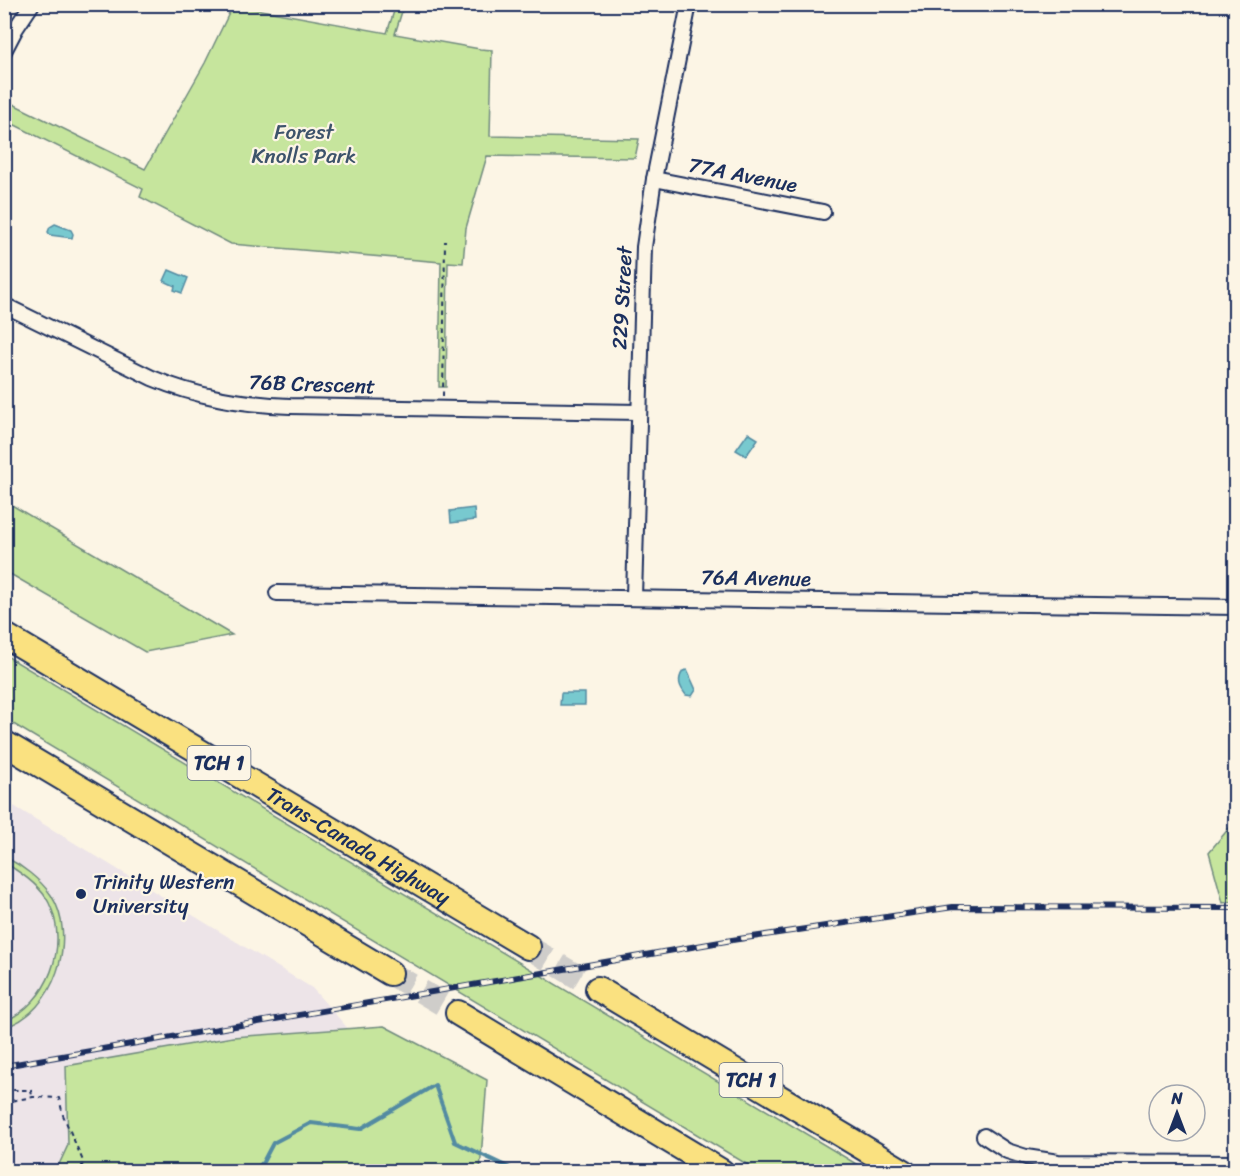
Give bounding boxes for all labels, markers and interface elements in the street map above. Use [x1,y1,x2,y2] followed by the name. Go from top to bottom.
[252,113,356,175] park label: Forest Knolls Park
[685,146,801,204] street label: 77A Avenue
[600,244,644,351] street label: 229 Street
[248,363,376,405] street label: 76B Crescent
[701,558,811,598] street label: 76A Avenue
[188,746,250,780] road number: TCH 1
[258,776,458,916] street label: Trans-Canada Highway
[93,863,234,925] place label: Trinity Western University
[74,887,88,901] marker: Trinity Western University
[720,1063,783,1097] road number: TCH 1
[1147,1083,1207,1143] north arrow
[1170,1084,1183,1113] text: N

